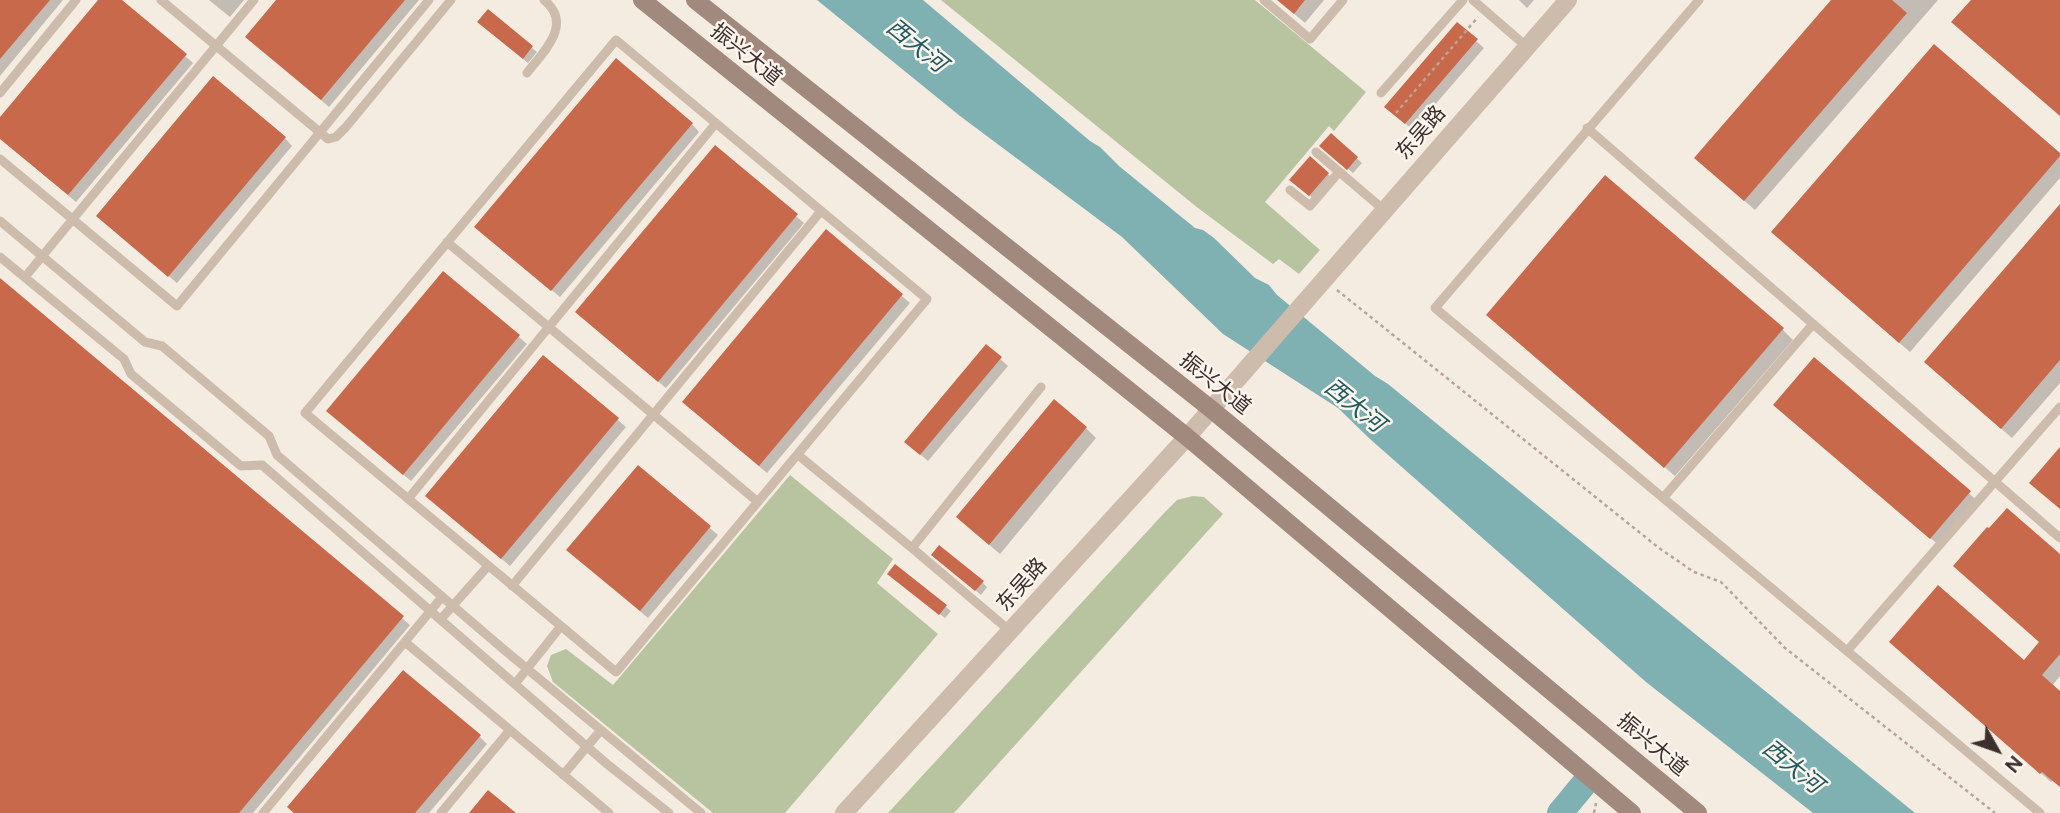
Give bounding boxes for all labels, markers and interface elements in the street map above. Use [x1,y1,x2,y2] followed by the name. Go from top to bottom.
[881,14,951,78] water label: 西大河
[705,19,787,91] street label: 振兴大道
[1391,101,1451,165] street label: 东吴路
[1174,348,1256,420] street label: 振兴大道
[1319,374,1389,438] water label: 西大河
[992,553,1052,617] street label: 东吴路
[1612,708,1692,782] street label: 振兴大道
[1962,715,2032,785] north arrow
[1757,735,1827,799] water label: 西大河
[2000,751,2027,777] text: N

